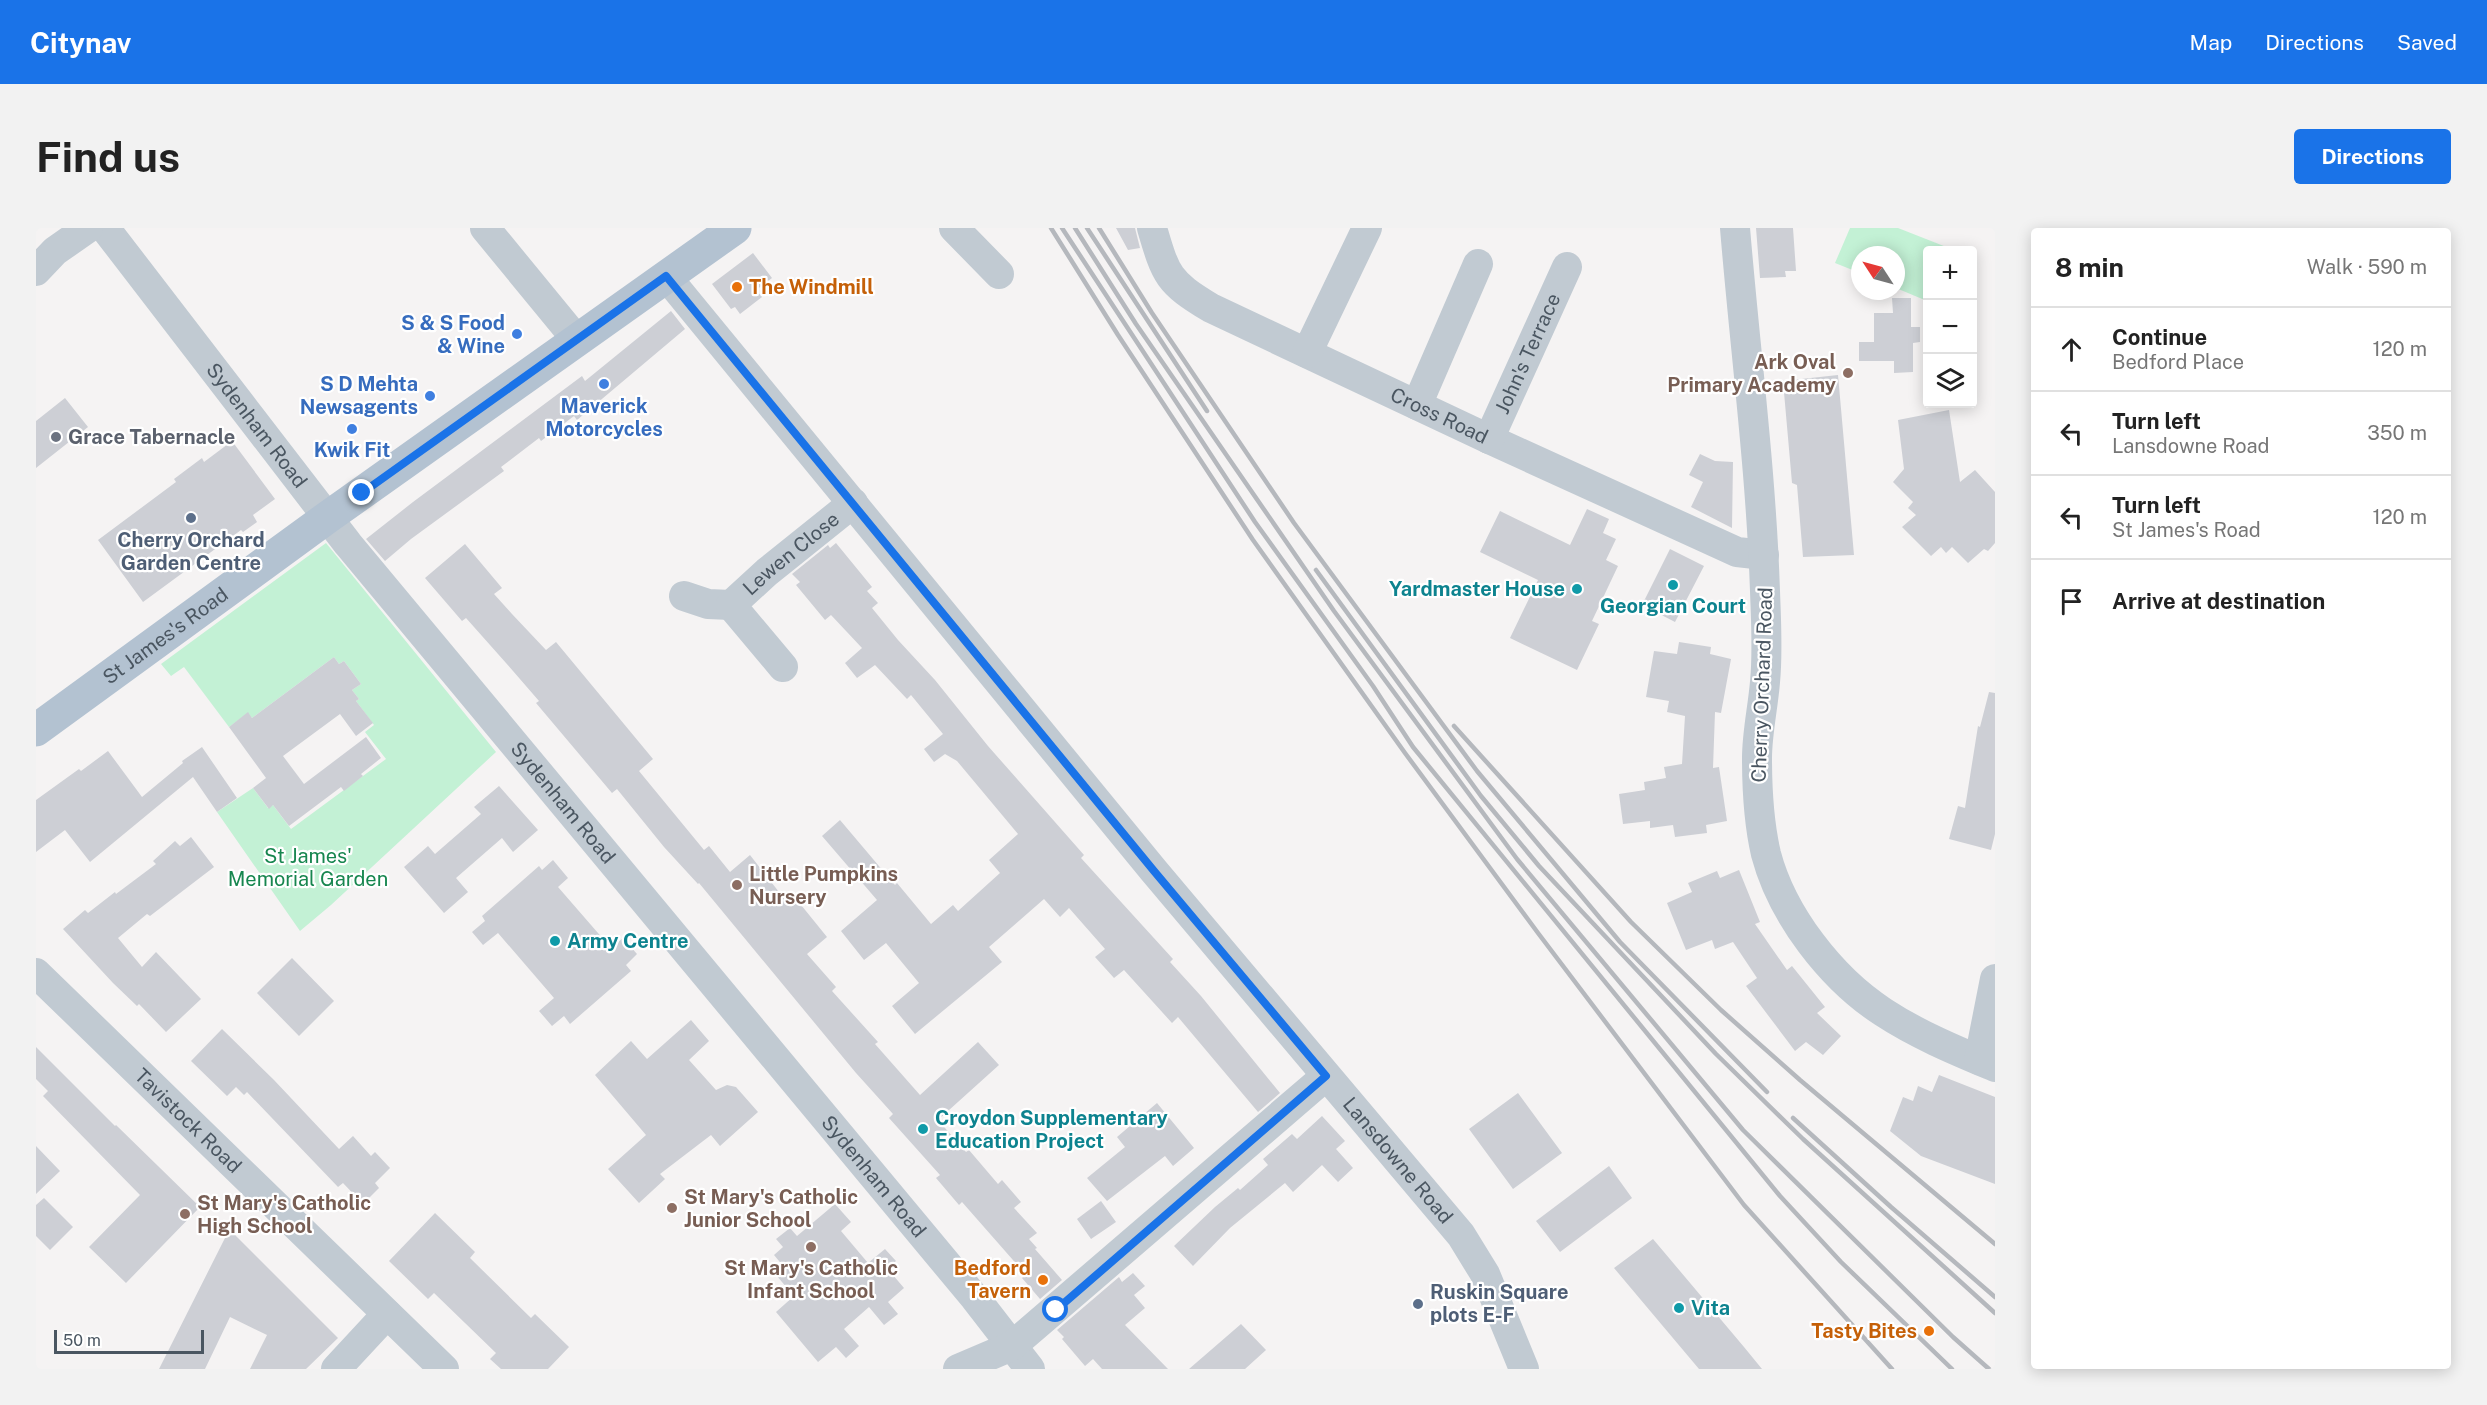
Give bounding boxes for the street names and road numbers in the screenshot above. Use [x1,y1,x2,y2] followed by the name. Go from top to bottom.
[1490,289,1566,417] street label: John's Terrace
[201,358,312,493] street label: Sydenham Road
[1387,382,1492,449] street label: Cross Road
[738,507,844,600] street label: Lewen Close
[98,582,232,689] street label: St James's Road
[1747,587,1777,783] street label: Cherry Orchard Road
[506,737,621,868] street label: Sydenham Road
[130,1063,247,1178] street label: Tavistock Road
[1338,1092,1458,1228] street label: Lansdowne Road
[816,1111,931,1242] street label: Sydenham Road

